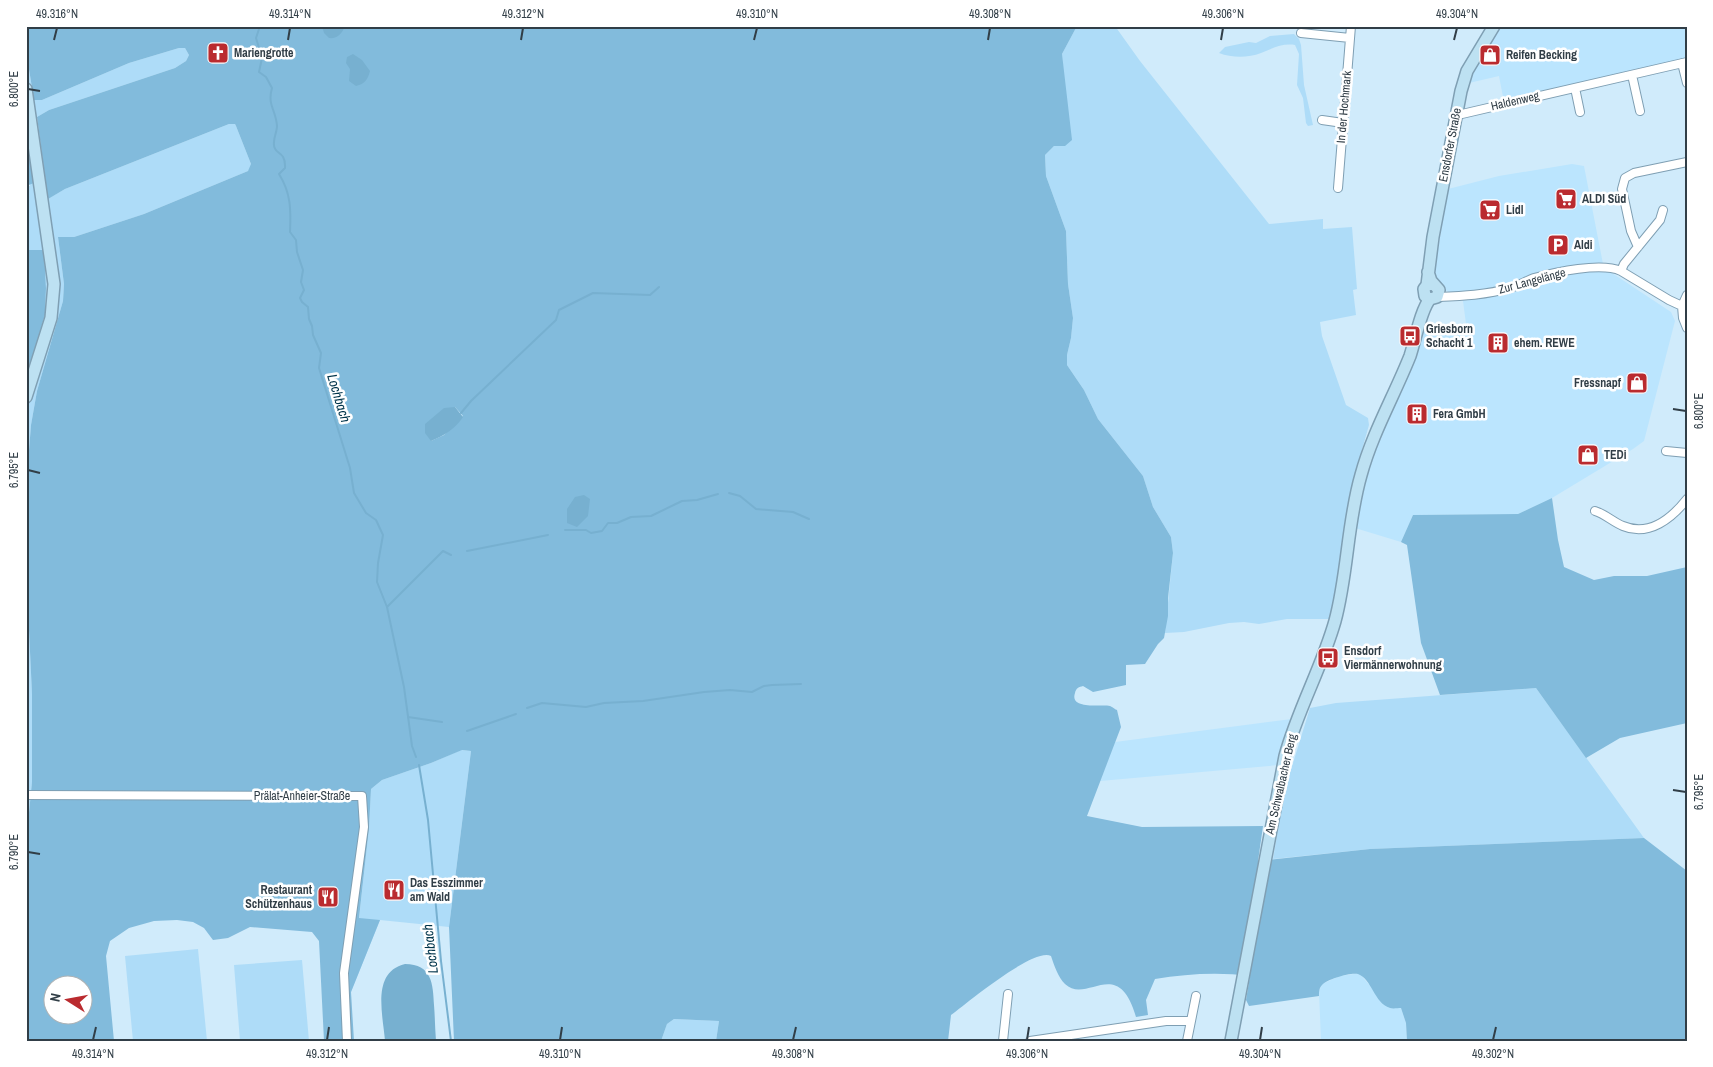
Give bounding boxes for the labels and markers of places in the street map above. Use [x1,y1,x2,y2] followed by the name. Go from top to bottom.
[206,41,230,65] church icon: Mariengrotte
[1478,43,1502,67] shop icon: Reifen Becking
[234,45,294,61] place label: Mariengrotte
[1506,47,1577,63] place label: Reifen Becking
[1554,187,1578,211] supermarket icon: ALDI Süd
[1582,191,1626,207] place label: ALDI Süd
[1478,198,1502,222] supermarket icon: Lidl
[1506,202,1524,218] place label: Lidl
[1546,233,1570,257] parking icon: Aldi
[1574,237,1593,253] place label: Aldi
[1426,321,1473,351] place label: Griesborn Schacht 1
[1398,324,1422,348] bus stop icon: Griesborn Schacht 1
[1486,331,1510,355] building icon: ehem. REWE
[1514,335,1575,351] place label: ehem. REWE
[1625,371,1649,395] shop icon: Fressnapf
[1574,375,1622,391] place label: Fressnapf
[1405,402,1429,426] building icon: Fera GmbH
[1433,406,1486,422] place label: Fera GmbH
[1576,443,1600,467] shop icon: TEDi
[1604,447,1627,463] place label: TEDi
[1344,643,1442,673] place label: Ensdorf Viermännerwohnung
[1316,646,1340,670] bus stop icon: Ensdorf Viermännerwohnung
[410,875,483,905] place label: Das Esszimmer am Wald
[382,878,406,902] restaurant icon: Das Esszimmer am Wald
[245,882,313,912] place label: Restaurant Schützenhaus
[316,885,340,909] restaurant icon: Restaurant Schützenhaus

